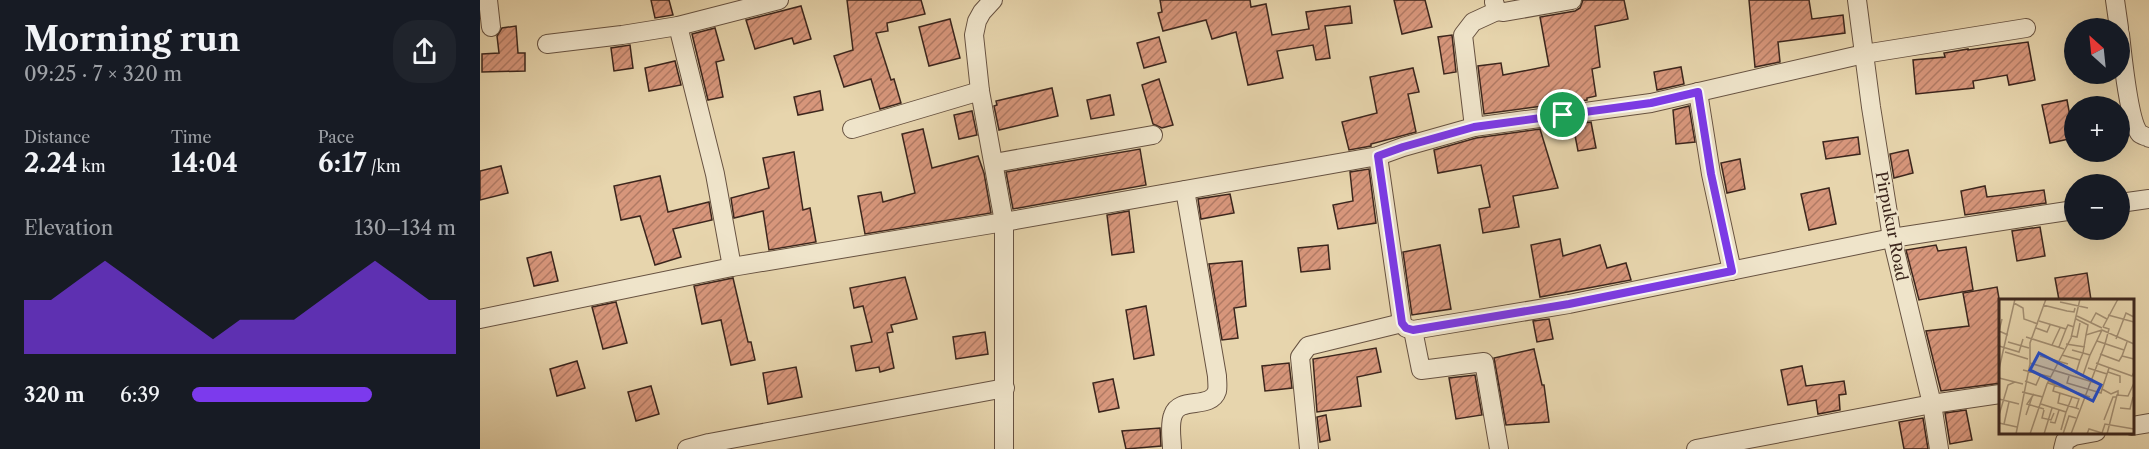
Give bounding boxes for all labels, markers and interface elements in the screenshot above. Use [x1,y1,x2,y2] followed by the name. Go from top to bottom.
[2064,18,2130,84] north arrow
[2064,18,2130,240] map controls
[24,19,240,60] text: Morning run
[393,20,456,83] button: share
[24,62,182,86] text: 09:25 · 7 × 320 m
[1537,89,1588,140] pin
[2064,96,2130,162] button: +
[1546,98,1579,131] icon: arrive
[24,127,90,147] text: Distance
[171,127,211,147] text: Time
[318,127,354,147] text: Pace
[24,147,77,179] text: 2.24
[171,147,238,179] text: 14:04
[318,147,367,179] text: 6:17
[77,156,106,176] text: km
[367,156,401,176] text: /km
[1872,169,1912,283] street label: Pirpukur Road
[2064,174,2130,240] button: −
[24,216,113,240] text: Elevation
[354,216,456,240] text: 130–134 m
[1999,299,2134,434] inset map
[24,383,85,407] text: 320 m
[120,383,160,407] text: 6:39

